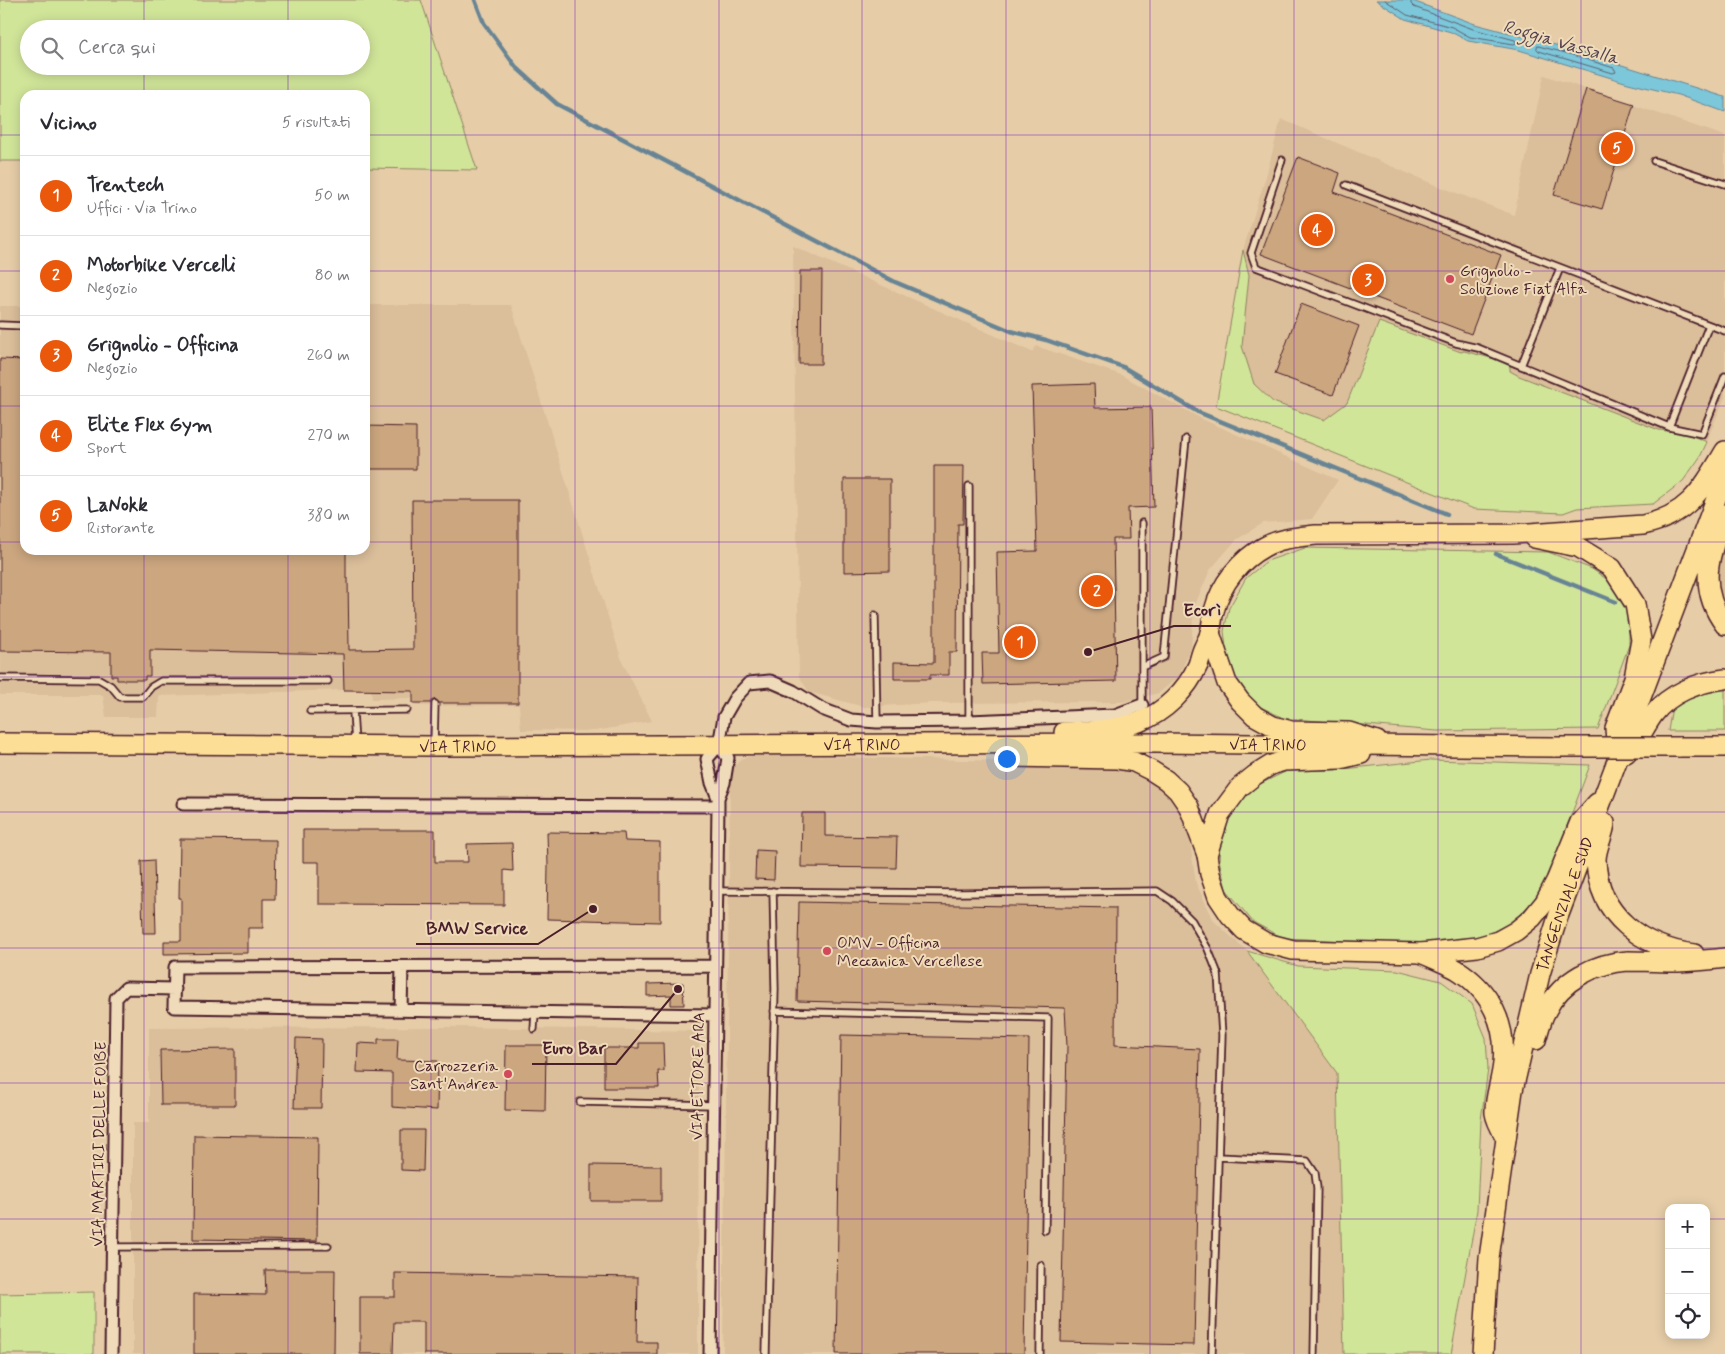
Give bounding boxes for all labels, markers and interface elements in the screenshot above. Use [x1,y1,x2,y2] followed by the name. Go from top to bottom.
[1500,15,1622,73] water label: Roggia Vassalla
[20,20,370,75] search box
[38,34,66,62] icon: search
[78,35,156,60] text: Cerca qui
[40,109,97,137] text: Vicino
[282,112,350,133] text: 5 risultati
[1601,129,1633,167] pin: 5
[87,173,164,198] text: Trentech
[52,185,60,206] text: 1
[314,185,350,206] text: 50 m
[87,198,197,219] text: Uffici · Via Trino
[1301,211,1333,249] pin: 4
[87,253,236,278] text: Motorbike Vercelli
[1352,261,1384,299] pin: 3
[1460,261,1587,300] place label: Grignolio - Soluzione Fiat Alfa
[52,265,60,286] text: 2
[315,265,350,286] text: 80 m
[1444,273,1456,285] marker: Grignolio - Soluzione Fiat Alfa
[87,278,138,299] text: Negozio
[87,333,239,358] text: Grignolio - Officina
[52,345,60,366] text: 3
[307,345,350,366] text: 260 m
[87,358,138,379] text: Negozio
[87,413,212,438] text: Elite Flex Gym
[51,425,61,446] text: 4
[307,425,350,446] text: 270 m
[87,438,127,459] text: Sport
[87,493,148,518] text: LaNokk
[51,505,61,526] text: 5
[307,505,350,526] text: 380 m
[87,518,155,539] text: Ristorante
[1081,572,1113,610] pin: 2
[1174,593,1231,626] callout: Ecorì
[1183,599,1221,623] text: Ecorì
[1004,623,1036,661] pin: 1
[823,735,901,756] street label: VIA TRINO
[1229,735,1307,757] street label: VIA TRINO
[419,737,497,758] street label: VIA TRINO
[994,746,1020,772] your location
[1532,834,1599,975] street label: TANGENZIALE SUD
[416,911,538,944] callout: BMW Service
[426,917,528,941] text: BMW Service
[837,933,983,972] place label: OMV - Officina Meccanica Vercellese
[821,945,833,957] marker: OMV - Officina Meccanica Vercellese
[687,1012,710,1140] street label: VIA ETTORE ARA
[532,1031,616,1064] callout: Euro Bar
[542,1037,607,1061] text: Euro Bar
[87,1041,112,1247] street label: VIA MARTIRI DELLE FOIBE
[410,1056,498,1095] place label: Carrozzeria Sant'Andrea
[502,1068,514,1080] marker: Carrozzeria Sant'Andrea
[1665,1204,1710,1339] map controls
[1665,1204,1710,1249] button: +
[1665,1249,1710,1294] button: −
[1665,1294,1710,1339] button: locate

